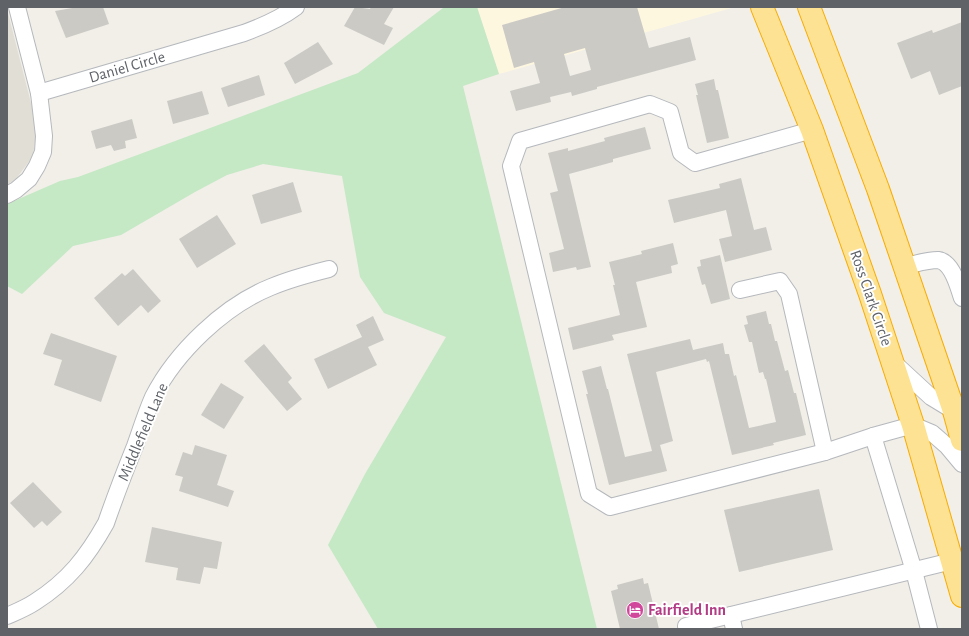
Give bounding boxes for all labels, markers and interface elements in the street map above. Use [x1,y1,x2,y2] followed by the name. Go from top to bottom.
[87,48,167,86] street label: Daniel Circle
[847,248,895,348] street label: Ross Clark Circle
[115,381,171,483] street label: Middlefield Lane
[625,600,645,620] hotel icon: Fairfield Inn
[648,602,726,618] place label: Fairfield Inn

